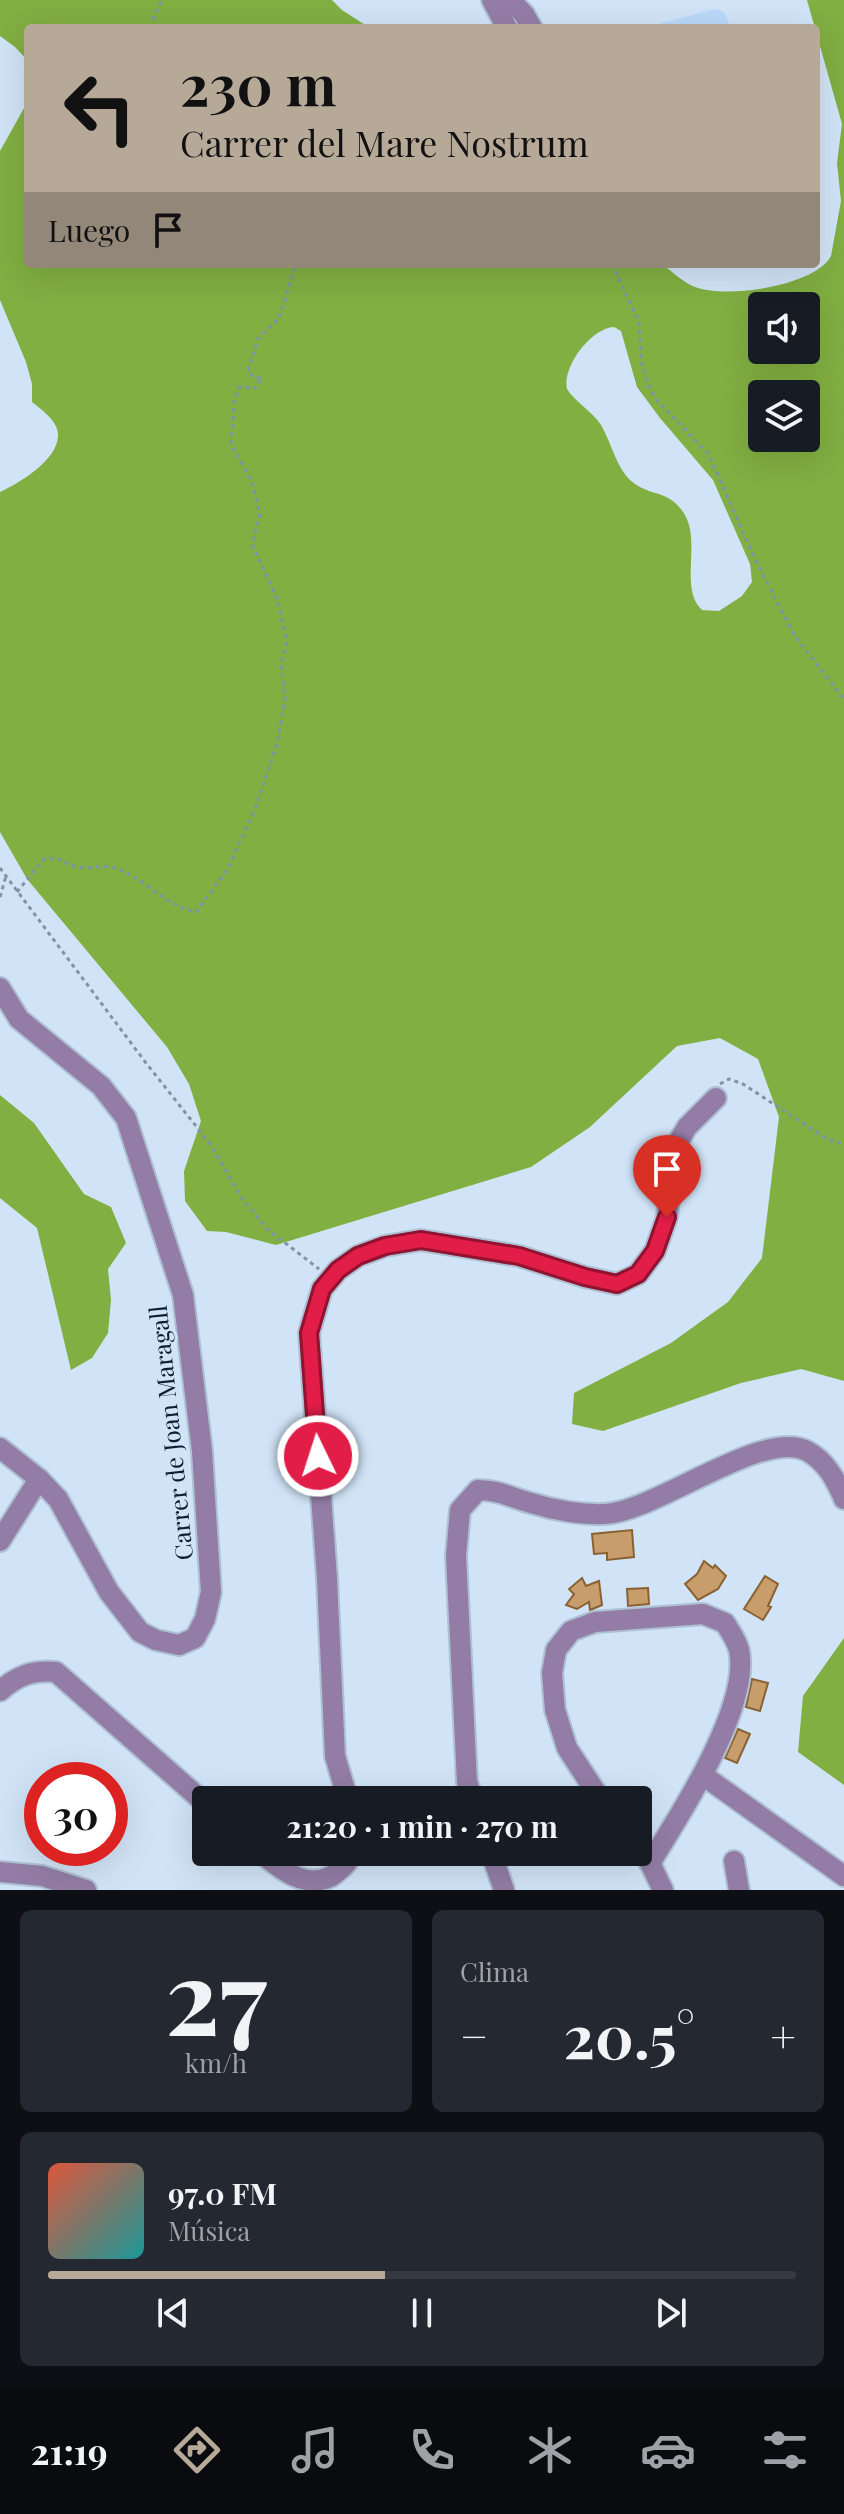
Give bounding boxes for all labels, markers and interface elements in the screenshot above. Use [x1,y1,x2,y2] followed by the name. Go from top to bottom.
[180,46,336,121] text: 230 m
[48,56,152,160] icon: left
[180,118,589,166] text: Carrer del Mare Nostrum
[146,208,190,252] icon: arrive
[48,210,130,250] text: Luego
[748,292,820,452] map controls
[748,292,820,364] button: sound
[748,380,820,452] button: layers
[633,1135,701,1217] pin
[645,1147,689,1191] icon: arrive
[141,1304,199,1562] street label: Carrer de Joan Maragall
[276,1414,360,1498] position arrow
[24,1762,128,1866] speed limit sign: 30
[286,1806,558,1846] text: 21:20 · 1 min · 270 m
[165,1923,267,2062] text: 27
[460,1954,529,1989] text: Clima
[564,1994,695,2074] text: 20.5°
[460,2005,488,2064] text: −
[770,2005,796,2064] text: +
[185,2045,247,2080] text: km/h
[168,2173,277,2213] text: 97.0 FM
[168,2213,250,2248] text: Música
[151,2291,195,2335] icon: previous
[400,2291,444,2335] icon: pause
[649,2291,693,2335] icon: next
[169,2422,225,2478] icon: directions
[287,2422,343,2478] icon: music
[404,2422,460,2478] icon: phone
[522,2422,578,2478] icon: climate
[640,2422,696,2478] icon: car
[757,2422,813,2478] icon: filters
[31,2426,108,2474] text: 21:19

